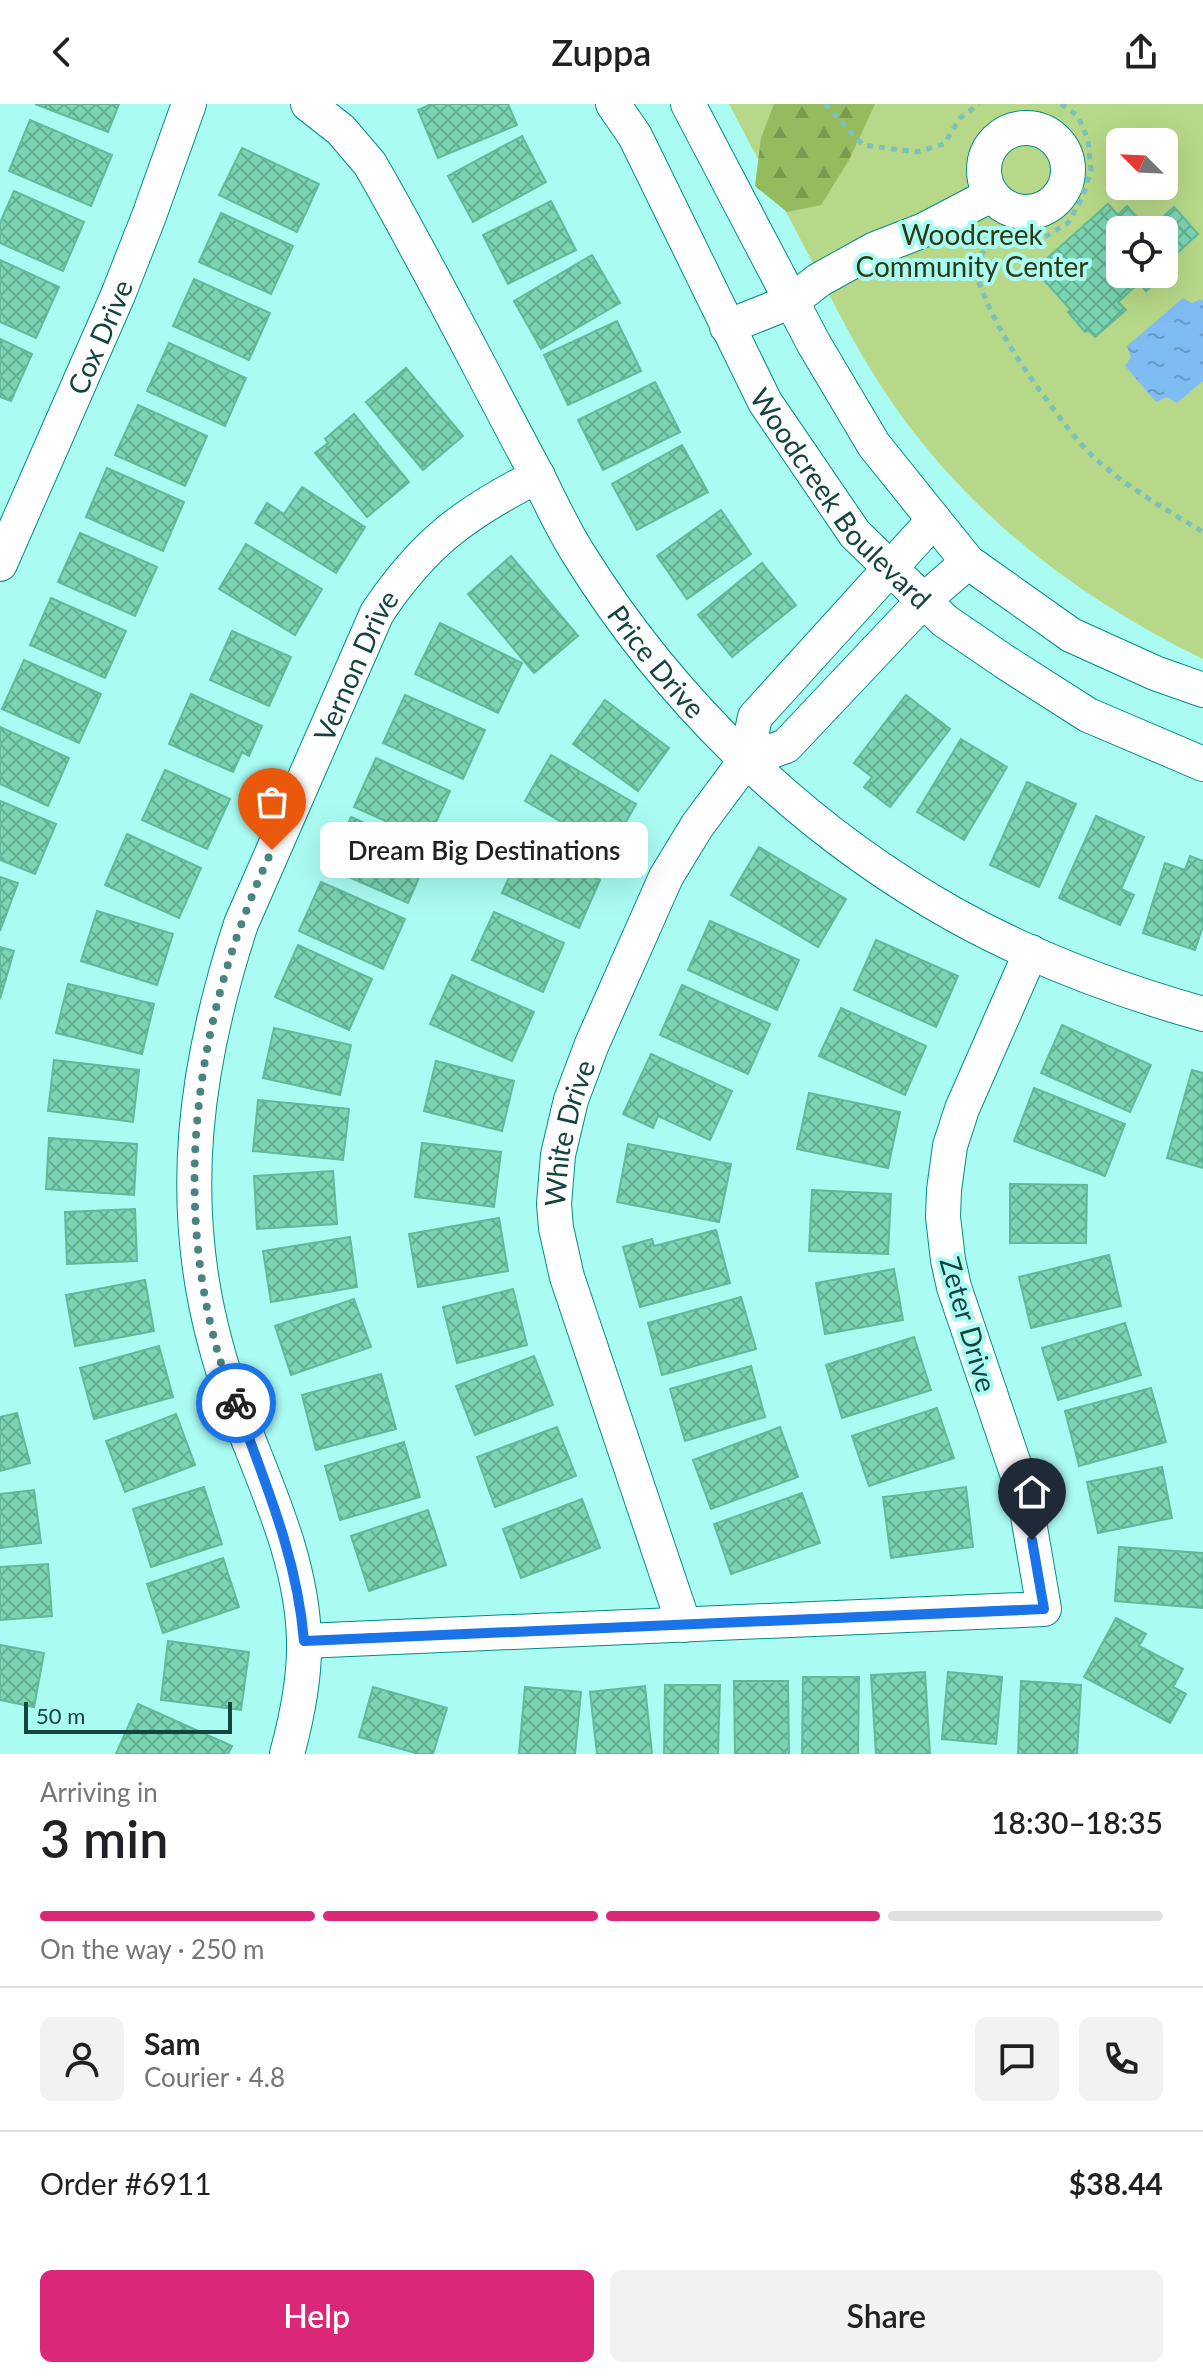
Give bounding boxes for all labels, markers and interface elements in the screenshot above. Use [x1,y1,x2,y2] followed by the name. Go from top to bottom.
[40,30,84,74] icon: back
[552,30,651,74] text: Zuppa
[1119,30,1163,74] icon: share
[1106,128,1178,200] north arrow
[1106,128,1178,288] map controls
[1106,216,1178,288] button: locate
[856,217,1088,283] park label: Woodcreek Community Center
[60,275,139,399] street label: Cox Drive
[743,381,939,616] street label: Woodcreek Boulevard
[306,583,405,746] street label: Vernon Drive
[601,598,713,725] street label: Price Drive
[238,768,306,850] pin
[250,780,294,824] icon: bag
[320,822,648,878] callout: Dream Big Destinations
[348,834,620,866] text: Dream Big Destinations
[537,1055,602,1208] street label: White Drive
[933,1252,1005,1396] street label: Zeter Drive
[196,1363,276,1443] courier
[214,1381,258,1425] icon: bike
[998,1458,1066,1540] pin
[1010,1470,1054,1514] icon: home
[24,1698,232,1734] scale bar
[36,1702,85,1729] text: 50 m
[40,1776,158,1808] text: Arriving in
[991,1804,1163,1840] text: 18:30–18:35
[40,1807,168,1869] text: 3 min
[40,1933,264,1965] text: On the way · 250 m
[40,2017,124,2101] button: person
[975,2017,1059,2101] button: chat
[1079,2017,1163,2101] button: phone
[144,2025,201,2061] text: Sam
[144,2061,285,2093] text: Courier · 4.8
[40,2165,212,2201] text: Order #6911
[1069,2165,1163,2201] text: $38.44
[40,2270,594,2362] button: Help
[610,2270,1163,2362] button: Share

